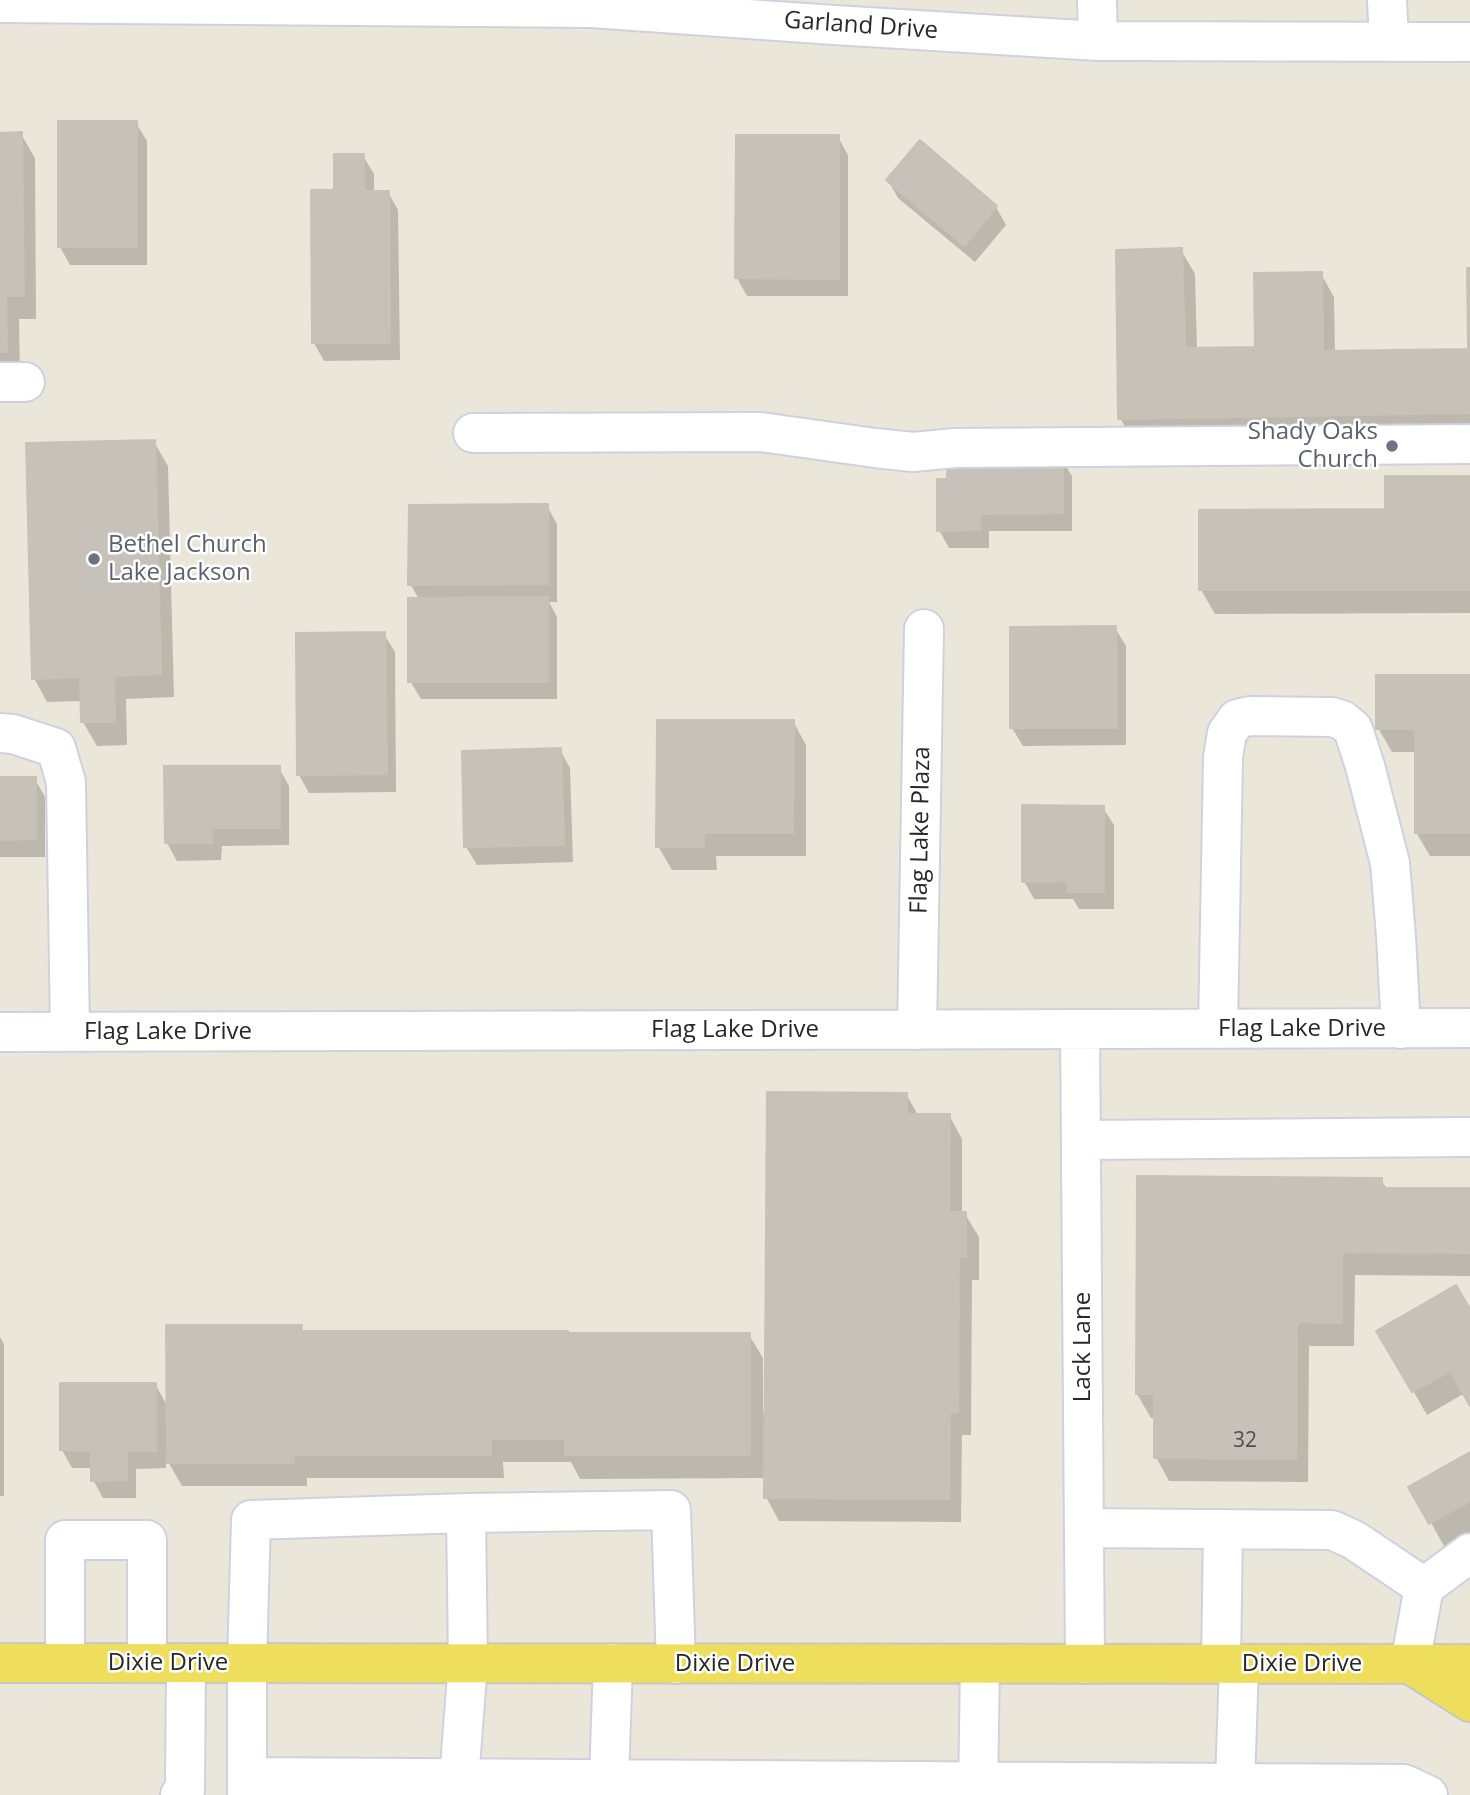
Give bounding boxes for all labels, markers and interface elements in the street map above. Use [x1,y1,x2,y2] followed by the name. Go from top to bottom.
[783,6,939,46] street label: Garland Drive
[1248,418,1378,474] place label: Shady Oaks Church
[1384,438,1400,454] marker: Shady Oaks Church
[108,531,267,587] place label: Bethel Church Lake Jackson
[86,551,102,567] marker: Bethel Church Lake Jackson
[905,746,937,914] street label: Flag Lake Plaza
[1218,1015,1386,1043] street label: Flag Lake Drive
[651,1016,819,1044] street label: Flag Lake Drive
[84,1018,252,1046] street label: Flag Lake Drive
[1069,1292,1097,1402] street label: Lack Lane
[1233,1428,1257,1454] house number: 32
[108,1649,228,1677] street label: Dixie Drive
[675,1650,795,1678] street label: Dixie Drive
[1242,1650,1362,1678] street label: Dixie Drive

